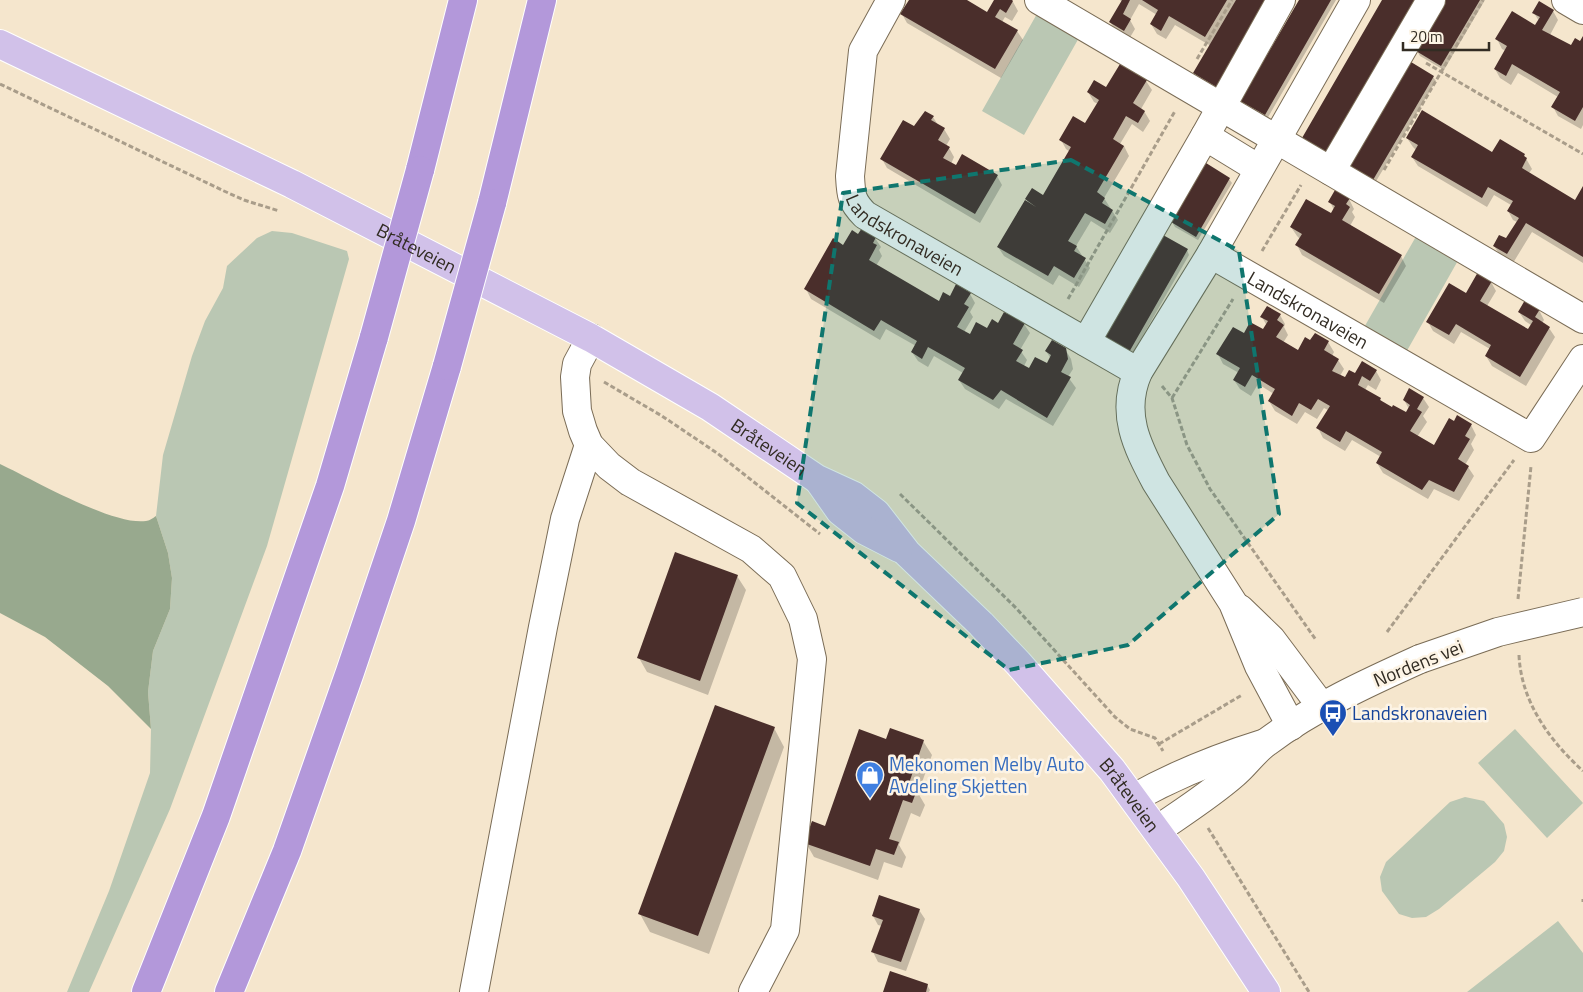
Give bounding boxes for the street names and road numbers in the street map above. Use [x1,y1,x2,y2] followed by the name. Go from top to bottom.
[839,190,969,283] street label: Landskronaveien
[372,215,462,280] street label: Bråteveien
[1242,263,1374,356] street label: Landskronaveien
[725,410,813,483] street label: Bråteveien
[1368,631,1467,694] street label: Nordens vei
[1093,750,1168,838] street label: Bråteveien

